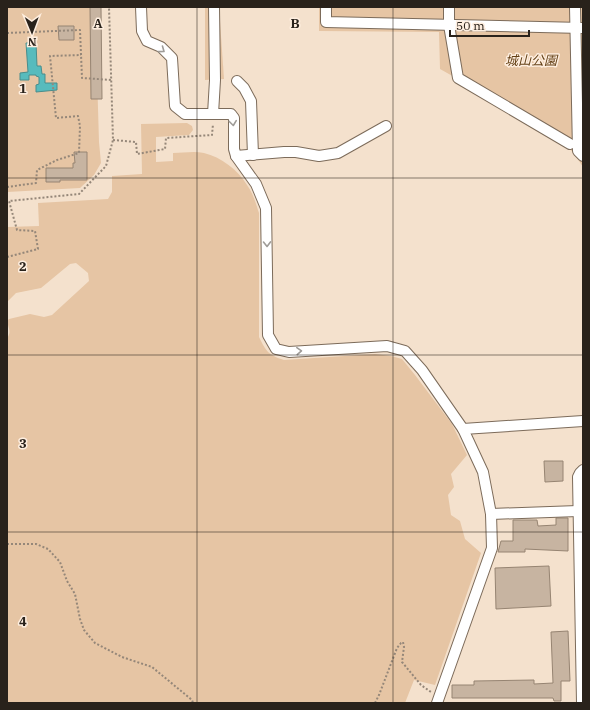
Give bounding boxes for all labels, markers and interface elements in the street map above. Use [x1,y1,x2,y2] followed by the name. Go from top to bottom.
[12,12,52,52] north arrow
[450,12,529,38] scale bar
[93,15,103,32] text: A
[290,15,300,32] text: B
[456,18,485,33] text: 50 m
[27,35,37,49] text: N
[158,45,165,52] one-way arrow
[505,52,559,69] park label: 城山公園
[19,80,27,97] text: 1
[229,120,238,126] one-way arrow
[263,241,271,247] one-way arrow
[19,258,27,275] text: 2
[296,347,302,356] one-way arrow
[19,435,27,452] text: 3
[19,613,27,630] text: 4

